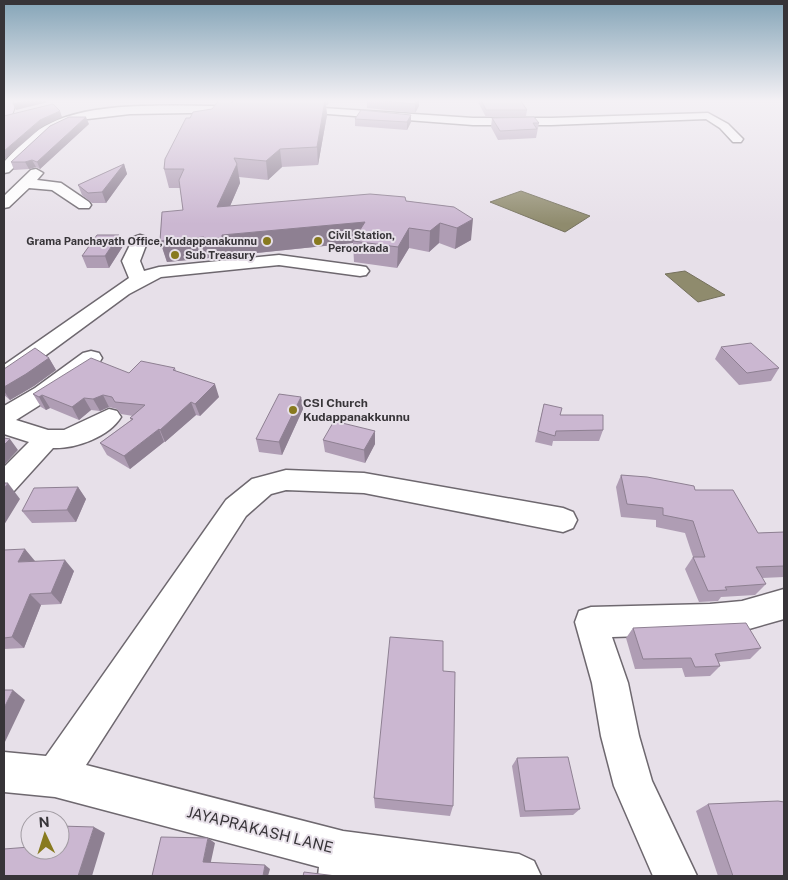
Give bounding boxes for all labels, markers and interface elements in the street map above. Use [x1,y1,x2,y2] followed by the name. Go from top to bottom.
[328,229,395,254] place label: Civil Station, Peroorkada
[26,235,257,247] place label: Grama Panchayath Office, Kudappanakunnu
[261,235,273,247] marker: Grama Panchayath Office, Kudappanakunnu
[312,235,324,247] marker: Civil Station, Peroorkada
[169,249,181,261] marker: Sub Treasury
[185,249,256,261] place label: Sub Treasury
[303,396,410,424] place label: CSI Church Kudappanakkunnu
[287,404,299,416] marker: CSI Church Kudappanakkunnu
[185,803,335,856] street label: JAYAPRAKASH LANE
[20,810,70,860] north arrow
[38,814,50,830] text: N

